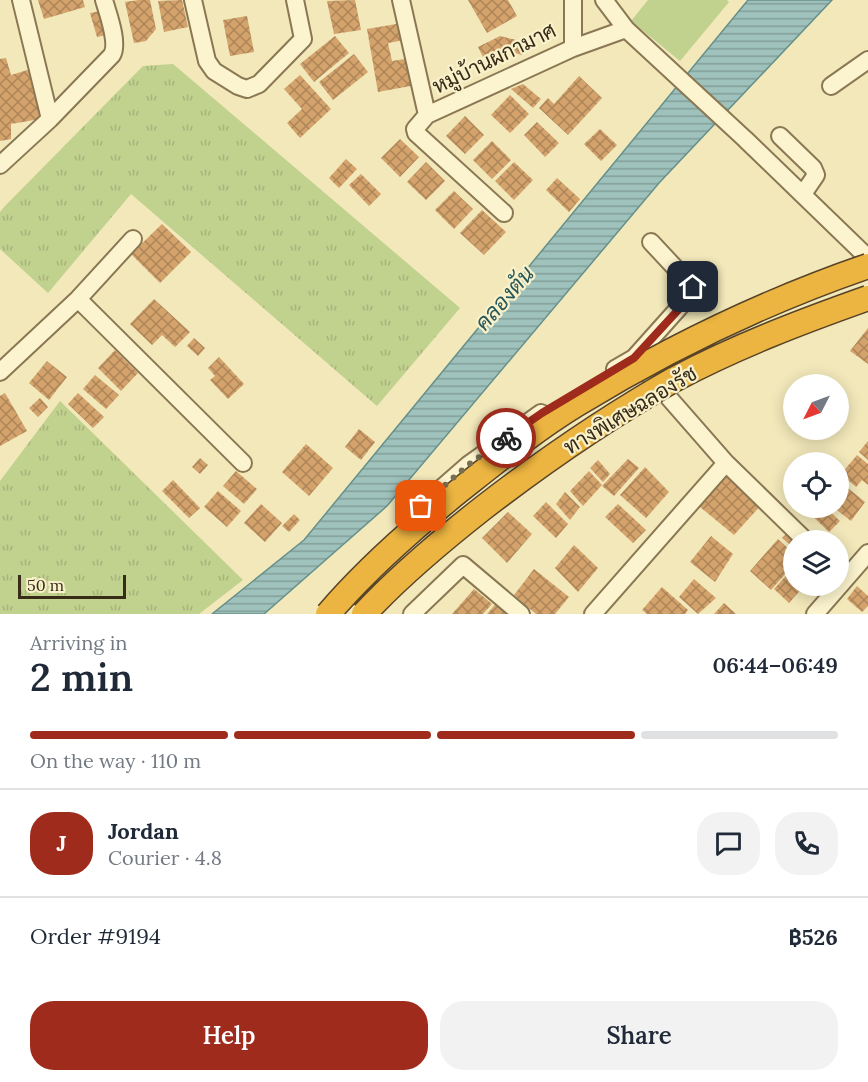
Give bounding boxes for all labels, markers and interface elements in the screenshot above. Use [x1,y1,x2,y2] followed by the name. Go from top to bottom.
[428,16,561,101] street label: หมู่บ้านผกามาศ
[468,260,540,336] water label: คลองตัน
[667,261,718,312] pin
[676,270,709,303] icon: home
[558,360,702,460] street label: ทางพิเศษฉลองรัช
[783,374,849,440] north arrow
[783,374,849,596] map controls
[476,408,536,468] courier
[490,422,523,455] icon: bike
[783,452,849,518] button: locate
[395,480,446,531] pin
[404,489,437,522] icon: bag
[783,530,849,596] button: layers
[18,572,126,600] scale bar
[27,575,64,595] text: 50 m
[30,630,127,655] text: Arriving in
[712,651,838,679] text: 06:44–06:49
[30,652,133,702] text: 2 min
[30,748,201,773] text: On the way · 110 m
[697,812,760,875] button: chat
[775,812,838,875] button: phone
[108,817,179,845] text: Jordan
[57,829,66,857] text: J
[108,845,222,870] text: Courier · 4.8
[30,922,161,950] text: Order #9194
[788,923,838,951] text: ฿526
[30,1001,428,1070] button: Help
[440,1001,838,1070] button: Share

